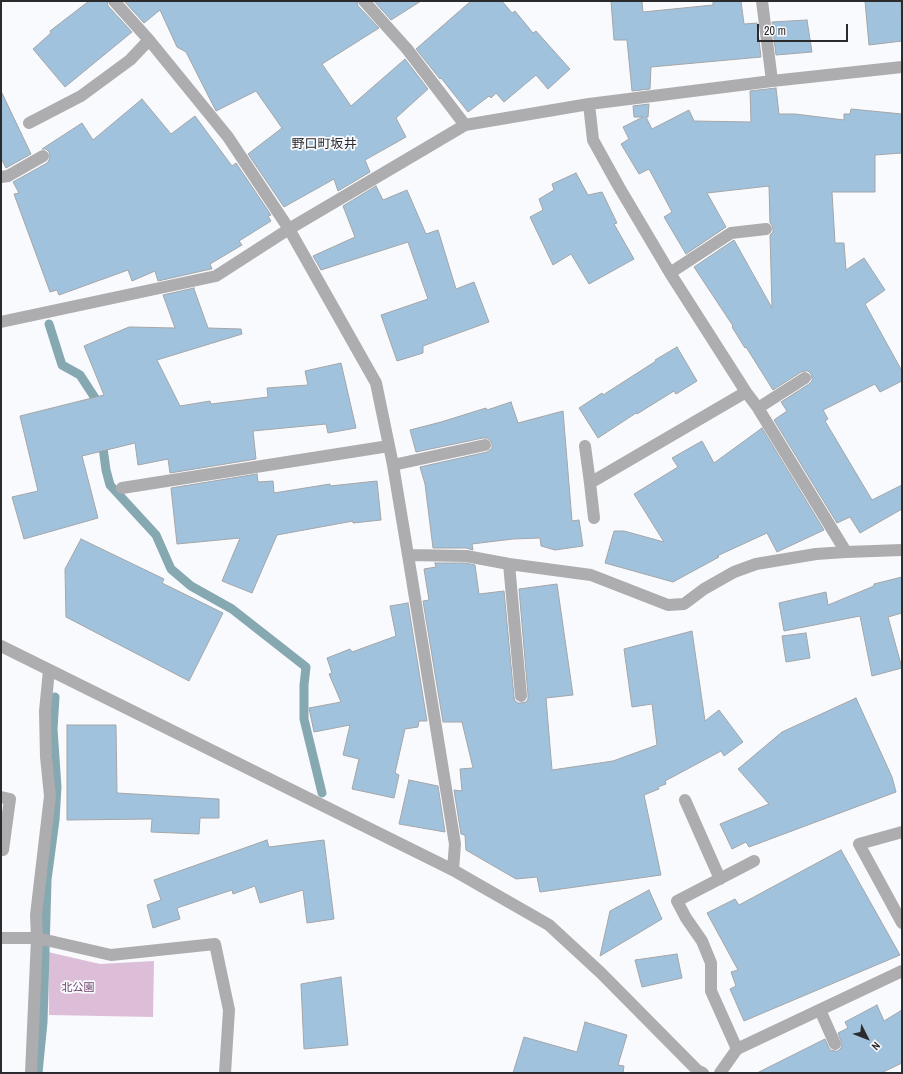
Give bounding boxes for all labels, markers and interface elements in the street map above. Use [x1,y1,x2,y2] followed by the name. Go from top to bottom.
[759,16,850,42] scale bar
[764,23,786,39] text: 20 m
[292,137,356,153] district label: 野口町坂井
[62,981,94,995] park label: 北公園
[847,1018,887,1058] north arrow
[869,1039,883,1053] text: N

